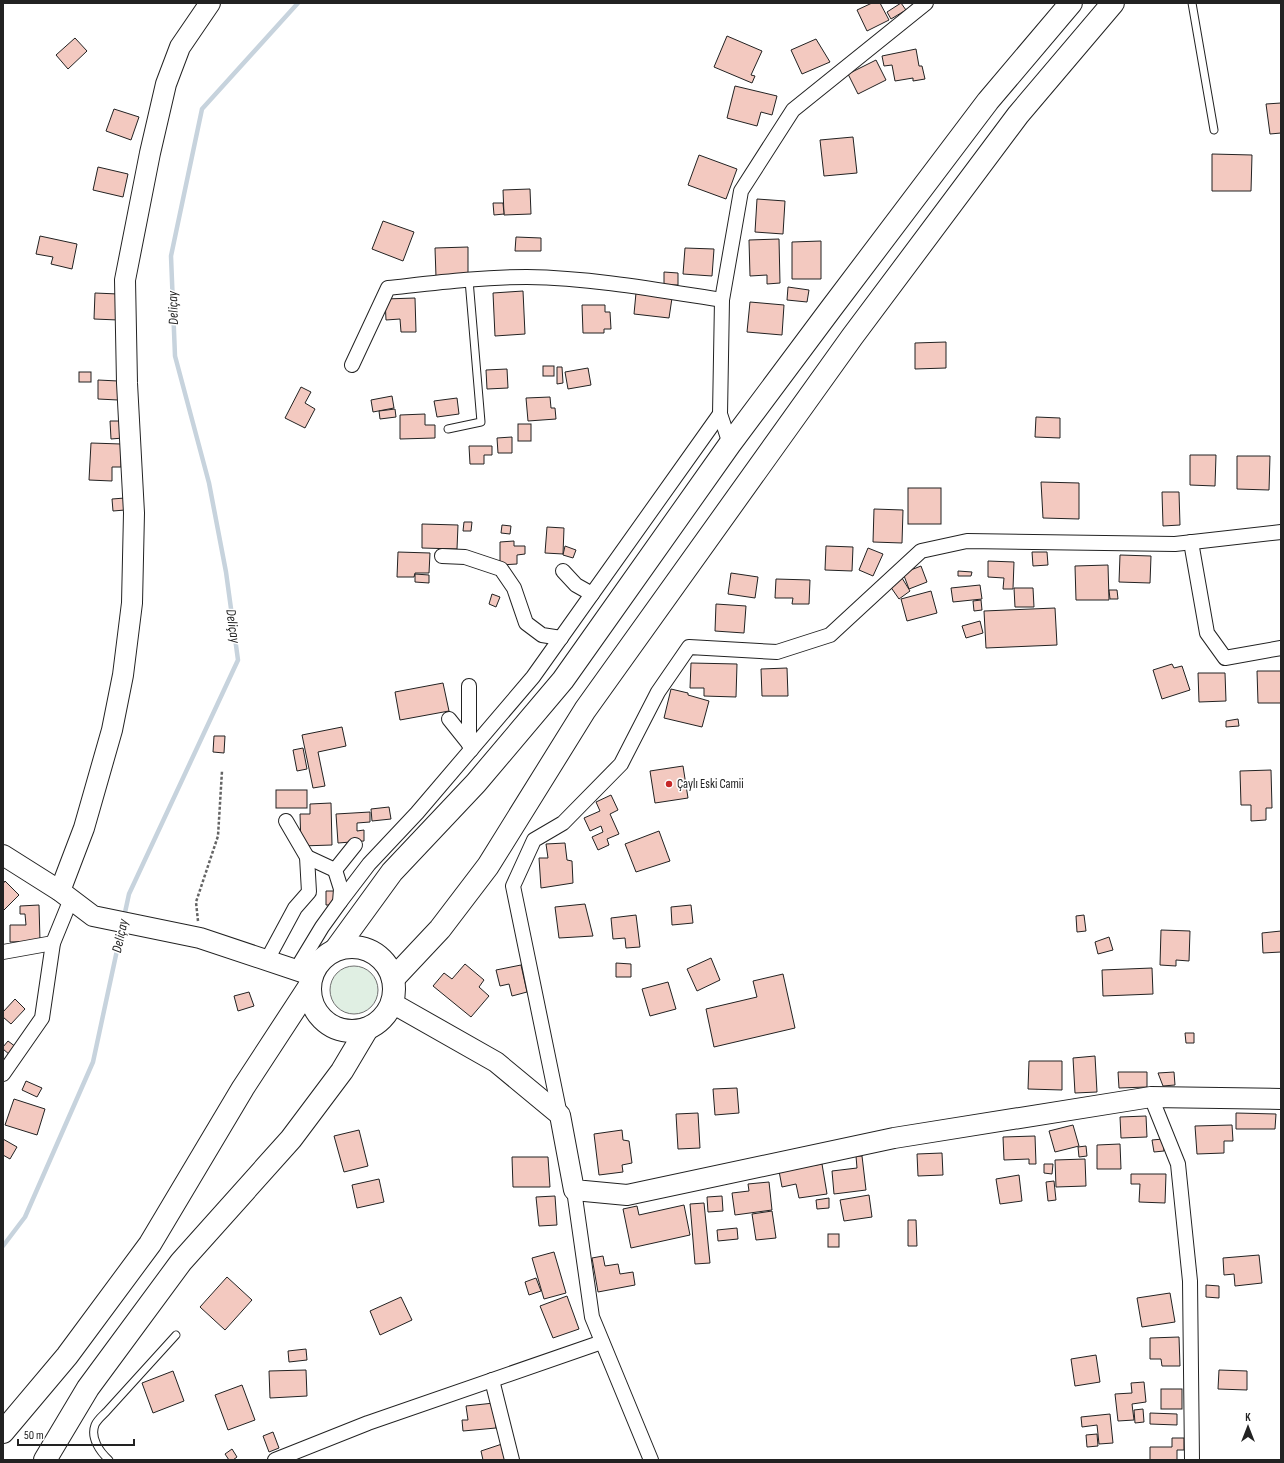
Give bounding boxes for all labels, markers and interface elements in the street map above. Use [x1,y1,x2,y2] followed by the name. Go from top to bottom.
[164,290,182,325] water label: Deliçay
[222,608,244,645] water label: Deliçay
[677,776,744,792] place label: Çaylı Eski Camii
[664,779,674,789] marker: Çaylı Eski Camii
[108,917,132,954] water label: Deliçay
[1228,1407,1268,1447] north arrow
[1245,1411,1251,1424] text: K
[18,1421,134,1447] scale bar
[24,1428,44,1443] text: 50 m

